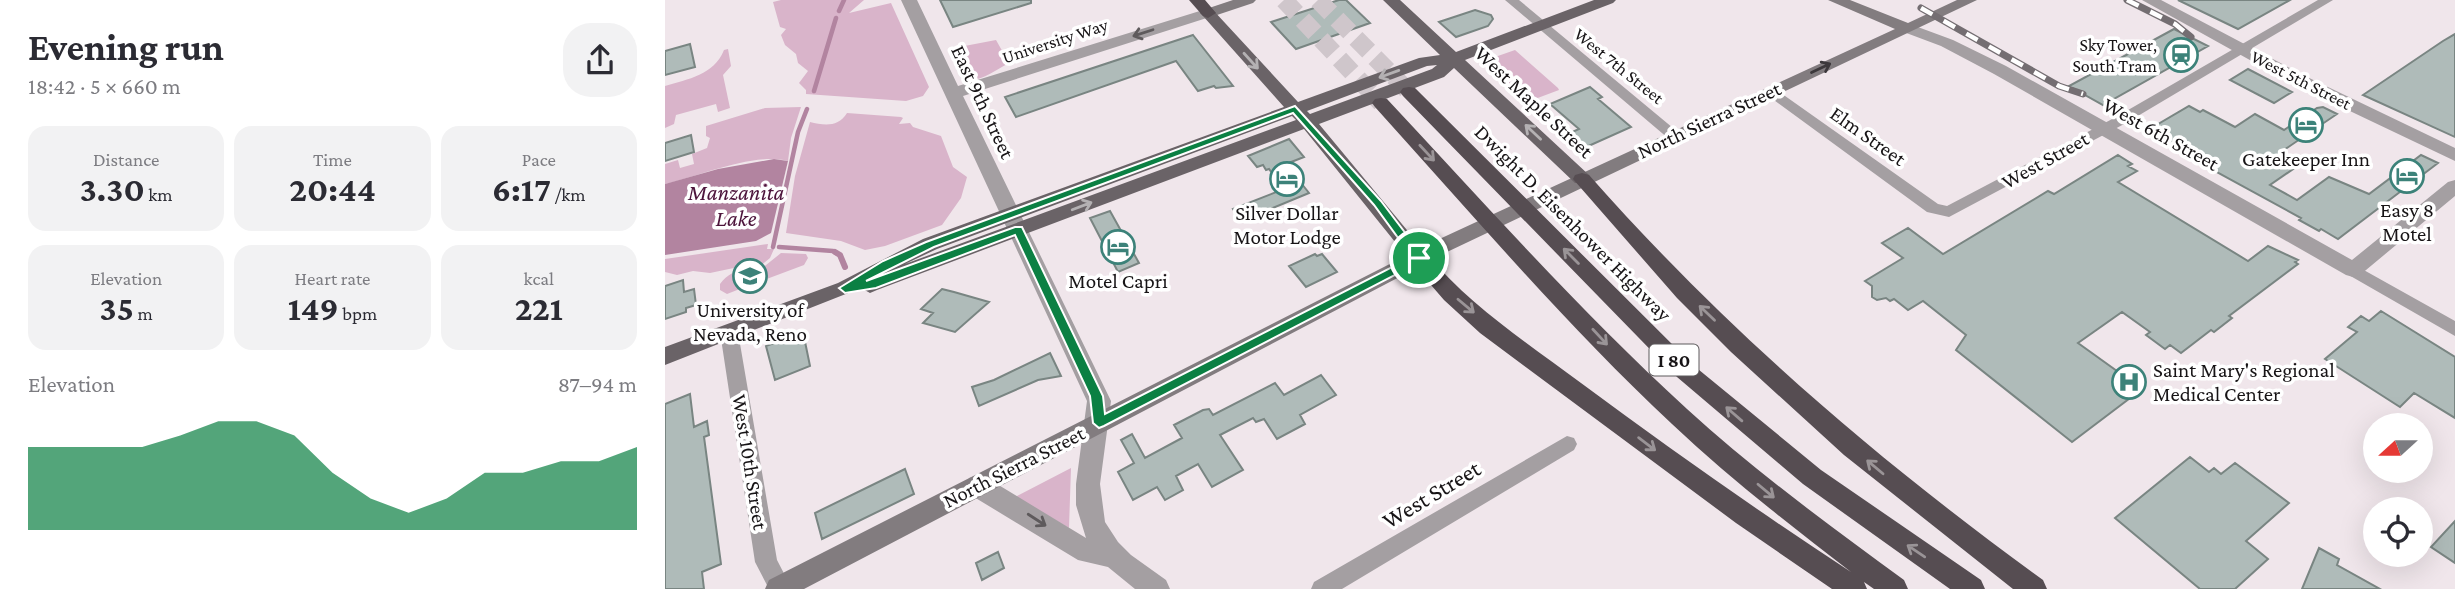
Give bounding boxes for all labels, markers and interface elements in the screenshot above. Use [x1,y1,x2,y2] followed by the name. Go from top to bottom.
[1000,14,1111,67] street label: University Way
[563,23,637,97] button: share
[1570,24,1669,109] street label: West 7th Street
[28,26,224,68] text: Evening run
[1132,27,1154,40] one-way arrow
[2072,35,2158,76] place label: Sky Tower, South Tram
[2162,36,2200,74] station icon: Sky Tower, South Tram
[1470,41,1599,164] street label: West Maple Street
[946,42,1020,163] street label: East 9th Street
[2248,46,2355,114] street label: West 5th Street
[1243,52,1260,69] one-way arrow
[1810,61,1831,74] one-way arrow
[1378,69,1400,82] one-way arrow
[28,73,181,99] text: 18:42 · 5 × 660 m
[1633,76,1786,164] street label: North Sierra Street
[2099,92,2224,176] street label: West 6th Street
[1826,101,1911,171] street label: Elm Street
[2287,106,2325,144] hotel icon: Gatekeeper Inn
[1470,120,1676,326] street label: Dwight D. Eisenhower Highway
[1525,123,1542,140] one-way arrow
[1997,126,2094,194] street label: West Street
[1419,144,1436,161] one-way arrow
[2242,147,2370,171] place label: Gatekeeper Inn
[93,149,159,170] text: Distance
[313,149,352,170] text: Time
[522,149,556,170] text: Pace
[2388,157,2426,195] hotel icon: Easy 8 Motel
[1268,160,1306,198] hotel icon: Silver Dollar Motor Lodge
[80,170,145,209] text: 3.30
[289,170,376,209] text: 20:44
[492,170,551,209] text: 6:17
[687,179,784,231] water label: Manzanita Lake
[145,184,173,205] text: km
[551,184,586,205] text: /km
[1071,198,1093,211] one-way arrow
[2380,198,2434,246] place label: Easy 8 Motel
[1233,201,1341,249] place label: Silver Dollar Motor Lodge
[1099,228,1137,266] hotel icon: Motel Capri
[1389,228,1449,288] pin
[1400,239,1438,277] icon: arrive
[1563,247,1580,264] one-way arrow
[731,257,769,295] school or university icon: University of Nevada, Reno
[90,268,162,289] text: Elevation
[295,268,370,289] text: Heart rate
[524,268,554,289] text: kcal
[1068,269,1168,293] place label: Motel Capri
[100,289,134,328] text: 35
[288,289,339,328] text: 149
[515,289,563,328] text: 221
[693,298,807,346] place label: University of Nevada, Reno
[1457,298,1475,314] one-way arrow
[134,303,153,324] text: m
[339,303,377,324] text: bpm
[1699,305,1716,322] one-way arrow
[1591,328,1608,345] one-way arrow
[1649,344,1699,376] road number: I 80
[2153,358,2335,406] place label: Saint Mary's Regional Medical Center
[2110,363,2148,401] hospital icon: Saint Mary's Regional Medical Center
[28,371,115,397] text: Elevation
[558,371,637,397] text: 87–94 m
[727,392,773,533] street label: West 10th Street
[1726,406,1744,422] one-way arrow
[2363,413,2433,483] north arrow
[2363,413,2433,567] map controls
[939,420,1090,513] street label: North Sierra Street
[1637,437,1656,452] one-way arrow
[1377,454,1486,534] street label: West Street
[1866,459,1884,475] one-way arrow
[1757,484,1775,499] one-way arrow
[2363,497,2433,567] button: locate
[1027,513,1046,527] one-way arrow
[1907,544,1926,558] one-way arrow

